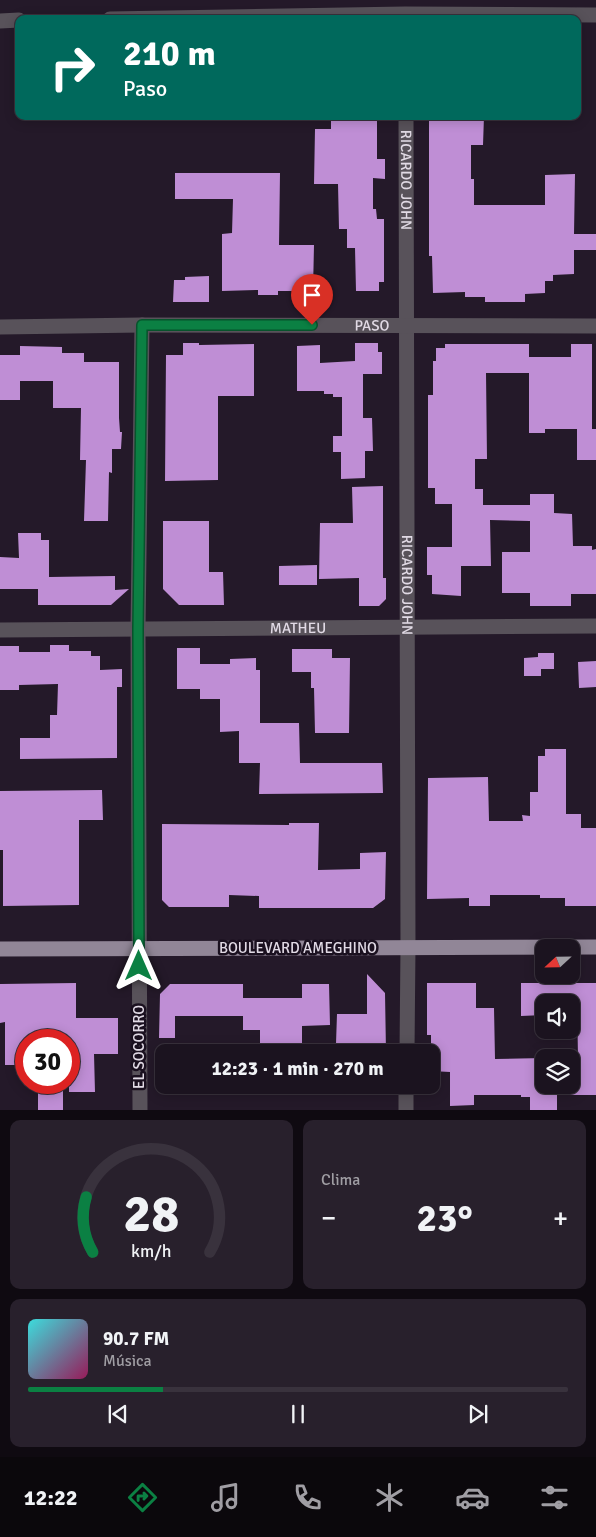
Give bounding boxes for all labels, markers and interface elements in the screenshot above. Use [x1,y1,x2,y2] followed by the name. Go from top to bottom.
[123,32,216,75] text: 210 m
[40,35,105,100] icon: right
[123,75,167,102] text: Paso
[397,130,415,230] street label: RICARDO JOHN
[291,274,333,325] pin
[298,281,326,309] icon: arrive
[354,316,390,335] street label: PASO
[398,535,416,635] street label: RICARDO JOHN
[270,619,326,637] street label: MATHEU
[112,939,164,991] position arrow
[219,939,377,957] street label: BOULEVARD AMEGHINO
[535,939,580,984] north arrow
[535,939,580,1094] map controls
[535,994,580,1039] button: sound
[130,1005,148,1089] street label: EL SOCORRO
[15,1029,80,1094] speed limit sign: 30
[535,1049,580,1094] button: layers
[211,1057,384,1081] text: 12:23 · 1 min · 270 m
[321,1170,360,1190] text: Clima
[123,1182,180,1246] text: 28
[416,1195,473,1242] text: 23°
[321,1201,336,1235] text: −
[553,1201,568,1235] text: +
[131,1240,172,1262] text: km/h
[103,1327,169,1351] text: 90.7 FM
[103,1351,152,1371] text: Música
[104,1400,132,1428] icon: previous
[284,1400,312,1428] icon: pause
[464,1400,492,1428] icon: next
[125,1480,160,1515] icon: directions
[208,1480,243,1515] icon: music
[290,1480,325,1515] icon: phone
[372,1480,407,1515] icon: climate
[455,1480,490,1515] icon: car
[537,1480,572,1515] icon: filters
[24,1484,78,1511] text: 12:22

